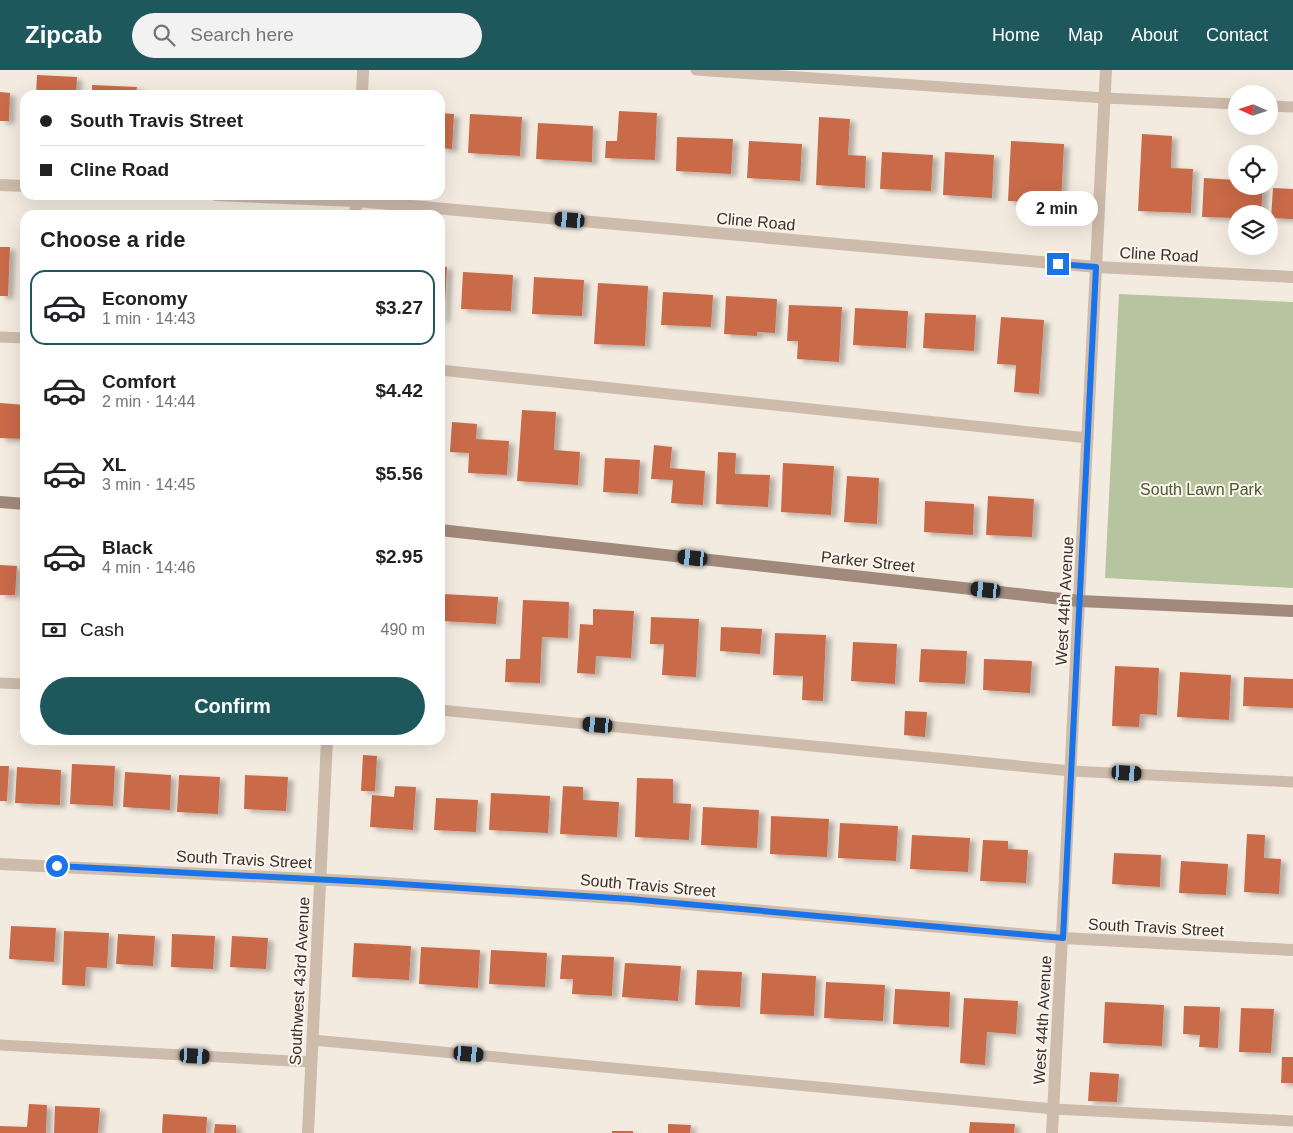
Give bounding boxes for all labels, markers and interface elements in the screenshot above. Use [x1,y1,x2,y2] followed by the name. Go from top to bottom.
[132,13,482,58] search box
[25,21,102,48] text: Zipcab
[150,21,178,49] icon: search
[190,24,294,45] text: Search here
[992,25,1040,45] text: Home
[1068,25,1103,45] text: Map
[1131,25,1178,45] text: About
[1206,25,1268,45] text: Contact
[1228,85,1278,135] north arrow
[1228,85,1278,255] map controls
[70,110,243,131] text: South Travis Street
[1228,145,1278,195] button: locate
[70,159,169,180] text: Cline Road
[1017,191,1099,226] callout: 2 min
[1036,200,1078,217] text: 2 min
[1228,205,1278,255] button: layers
[716,210,796,233] street label: Cline Road
[554,211,585,229] car
[40,227,185,252] text: Choose a ride
[1119,244,1199,265] street label: Cline Road
[1047,253,1069,275] route end
[42,285,87,330] icon: car
[102,288,188,309] text: Economy
[375,297,423,318] text: $3.27
[102,310,195,327] text: 1 min · 14:43
[42,368,87,413] icon: car
[102,371,176,392] text: Comfort
[375,380,423,401] text: $4.42
[102,393,195,410] text: 2 min · 14:44
[42,451,87,496] icon: car
[102,454,126,475] text: XL
[375,463,423,484] text: $5.56
[102,476,195,493] text: 3 min · 14:45
[1140,481,1263,498] park label: South Lawn Park
[42,534,87,579] icon: car
[1053,536,1076,666] street label: West 44th Avenue
[102,537,153,558] text: Black
[375,546,423,567] text: $2.95
[820,548,916,575] street label: Parker Street
[677,549,708,567] car
[102,559,195,576] text: 4 min · 14:46
[970,581,1001,599] car
[40,616,68,644] icon: cash
[80,619,124,640] text: Cash
[381,621,425,638] text: 490 m
[40,677,425,735] button: Confirm
[582,716,613,734] car
[1111,765,1142,781] car
[176,847,313,872] street label: South Travis Street
[46,855,68,877] route start
[579,871,717,900] street label: South Travis Street
[287,896,312,1066] street label: Southwest 43rd Avenue
[1088,915,1225,940] street label: South Travis Street
[1031,955,1054,1085] street label: West 44th Avenue
[453,1045,484,1063] car
[179,1048,210,1064] car

